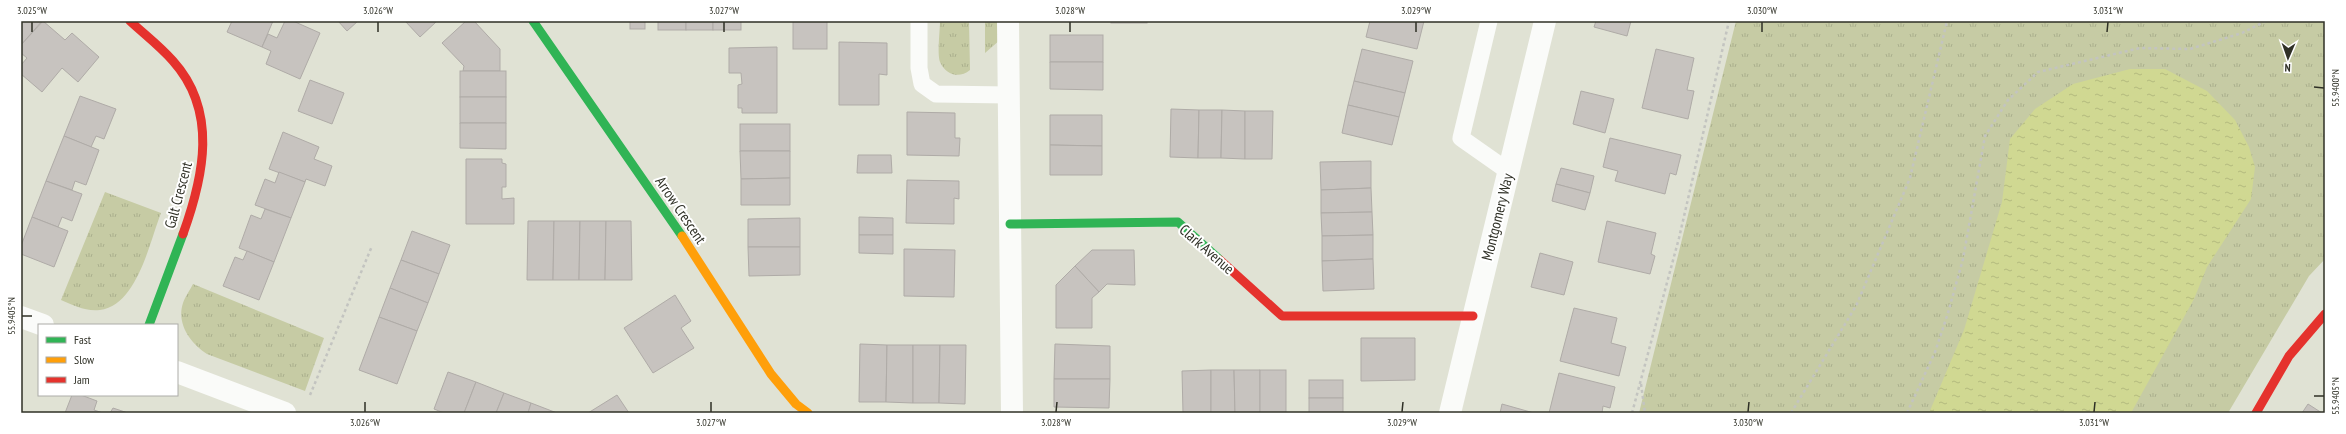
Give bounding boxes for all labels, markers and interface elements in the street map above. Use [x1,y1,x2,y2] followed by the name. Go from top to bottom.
[17,4,47,17] text: 3.025°W
[363,4,393,17] text: 3.026°W
[709,4,739,17] text: 3.027°W
[1055,4,1085,17] text: 3.028°W
[1401,4,1431,17] text: 3.029°W
[1747,4,1777,17] text: 3.030°W
[2093,4,2123,17] text: 3.031°W
[2268,38,2308,78] north arrow
[2284,61,2291,75] text: N
[2329,69,2342,107] text: 55.9400°N
[160,160,196,230] street label: Galt Crescent
[1477,171,1517,262] street label: Montgomery Way
[651,173,711,247] street label: Arrow Crescent
[1176,220,1238,278] street label: Clark Avenue
[5,297,18,335] text: 55.9405°N
[38,324,178,396] legend
[74,332,92,347] text: Fast
[74,352,95,367] text: Slow
[73,372,90,387] text: Jam
[2329,377,2342,415] text: 55.9405°N
[350,416,380,429] text: 3.026°W
[696,416,726,429] text: 3.027°W
[1041,416,1071,429] text: 3.028°W
[1387,416,1417,429] text: 3.029°W
[1733,416,1763,429] text: 3.030°W
[2079,416,2109,429] text: 3.031°W

